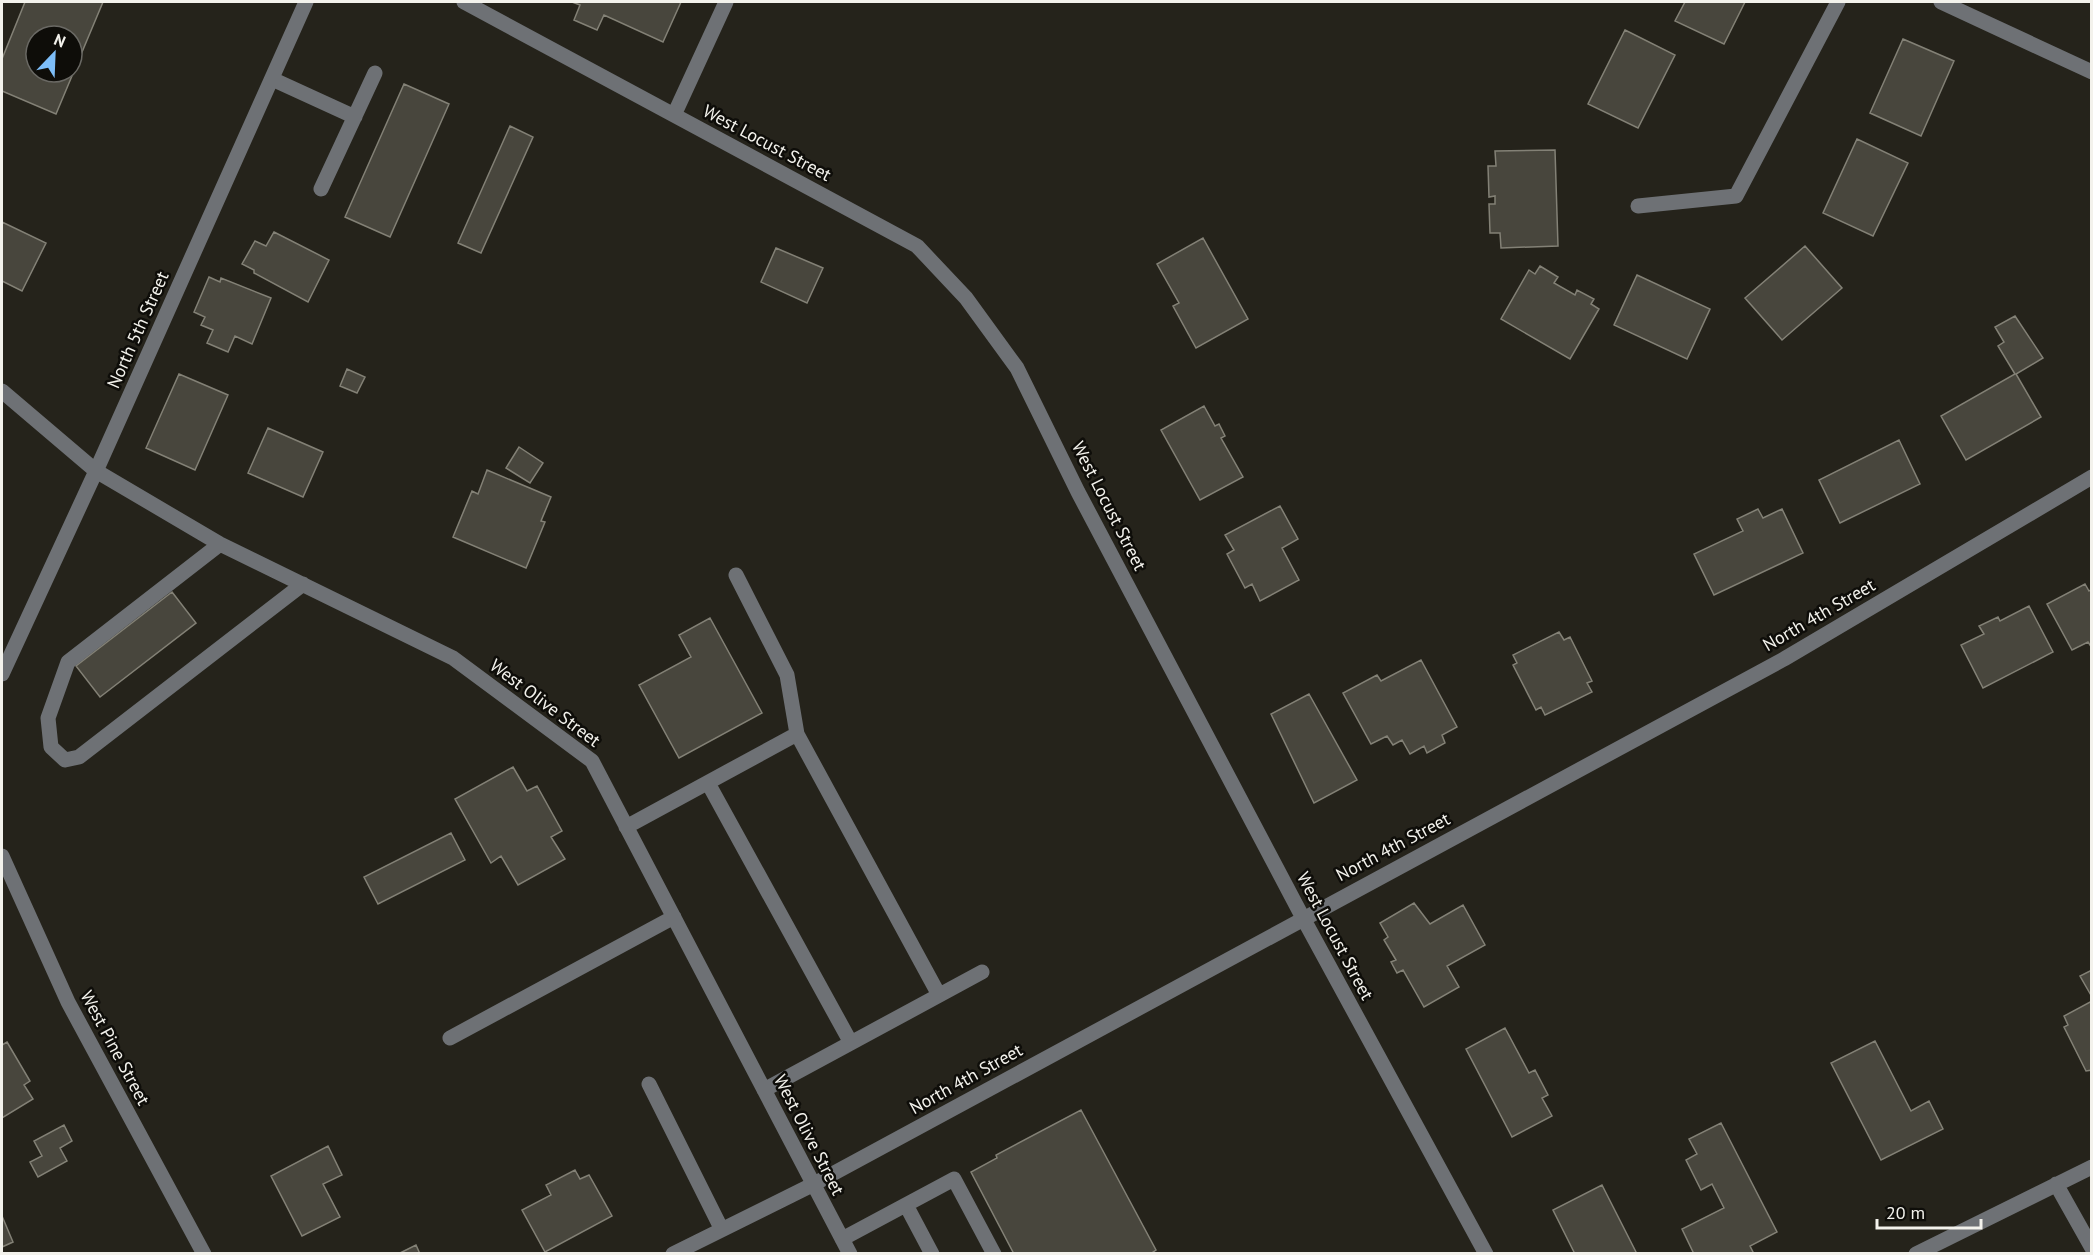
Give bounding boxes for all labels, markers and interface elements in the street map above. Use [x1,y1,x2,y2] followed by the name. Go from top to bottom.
[24,24,84,84] north arrow
[51,29,69,51] text: N
[699,99,835,186] street label: West Locust Street
[101,268,174,392] street label: North 5th Street
[1067,437,1152,574] street label: West Locust Street
[1759,573,1879,656] street label: North 4th Street
[485,654,605,752] street label: West Olive Street
[1332,807,1454,886] street label: North 4th Street
[1292,868,1379,1004] street label: West Locust Street
[76,987,155,1109] street label: West Pine Street
[905,1038,1026,1119] street label: North 4th Street
[769,1070,850,1199] street label: West Olive Street
[1877,1192,1980,1230] scale bar
[1886,1201,1925,1224] text: 20 m

